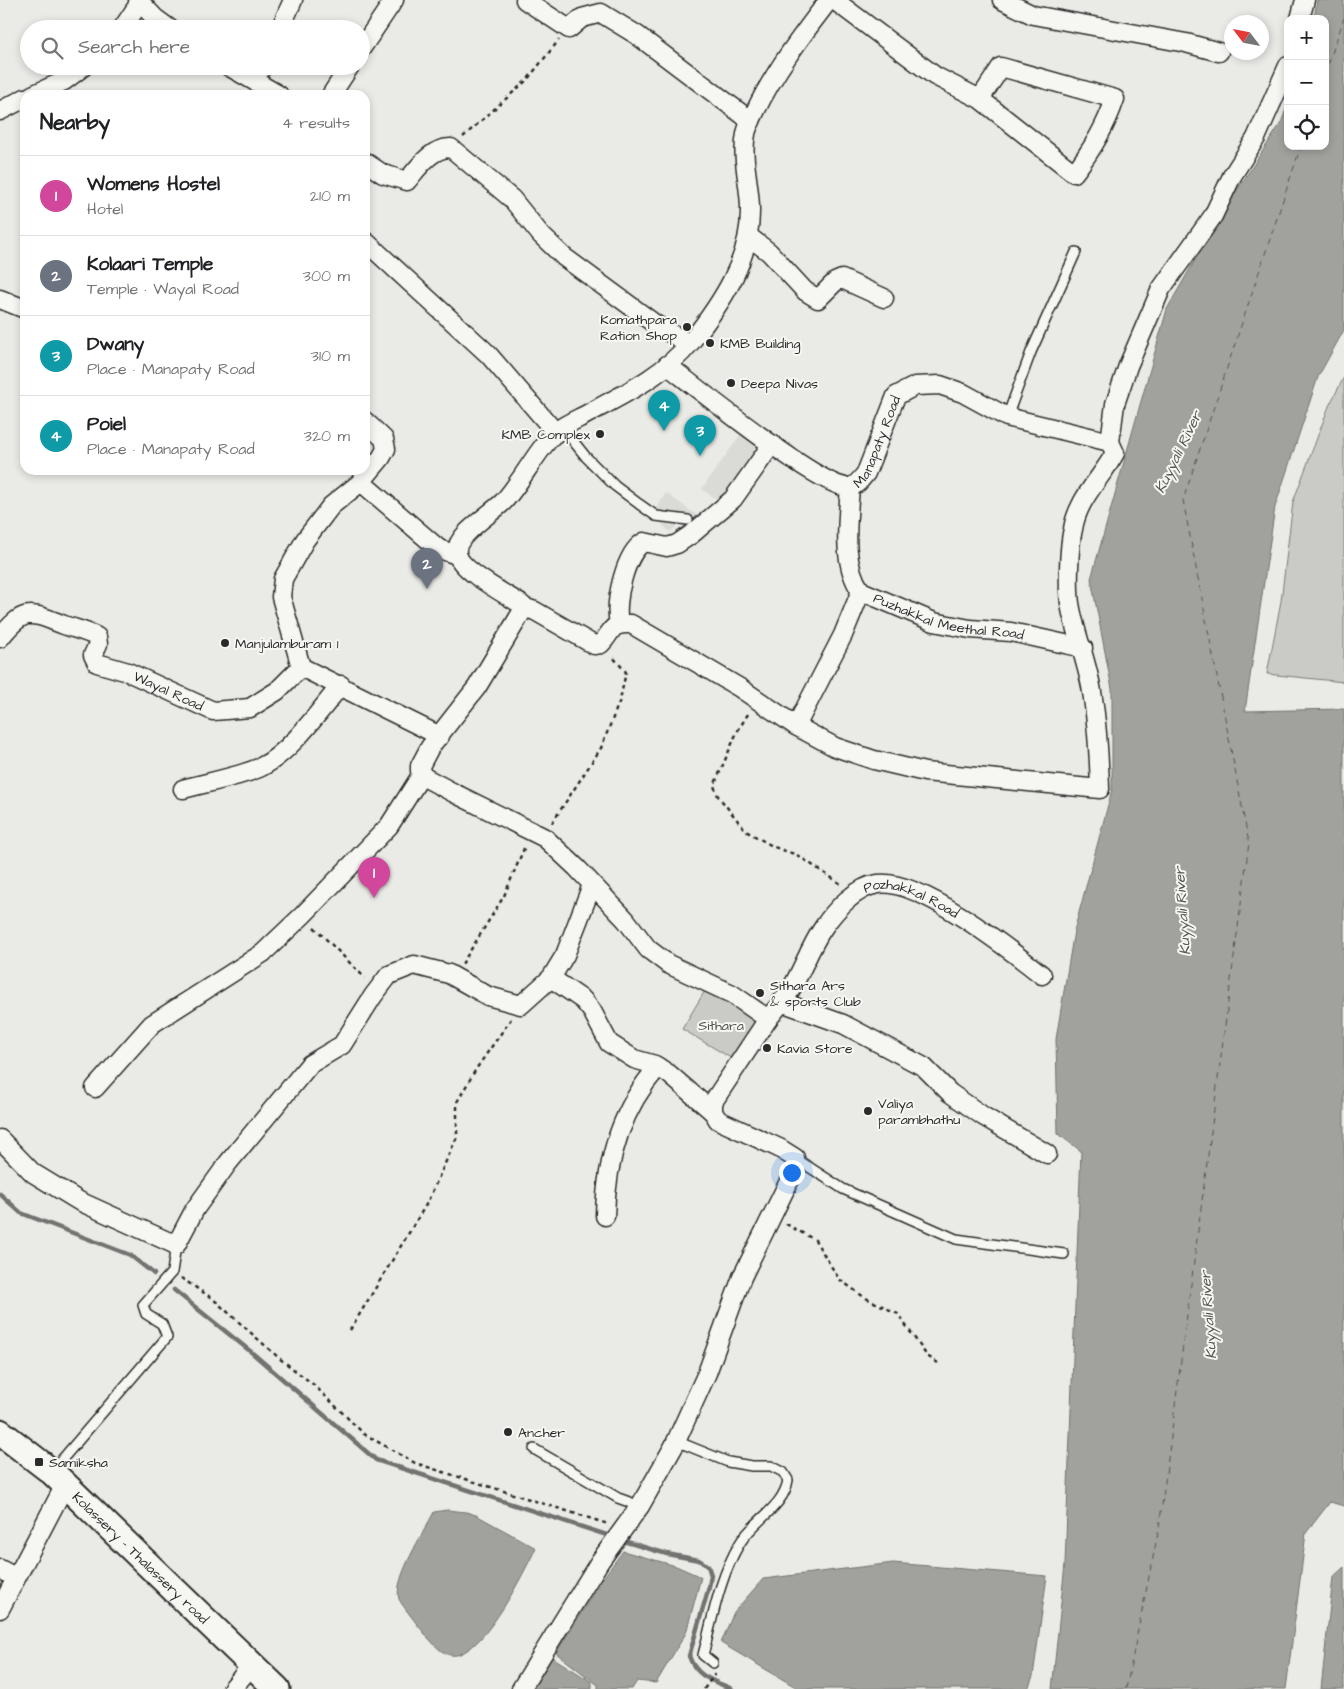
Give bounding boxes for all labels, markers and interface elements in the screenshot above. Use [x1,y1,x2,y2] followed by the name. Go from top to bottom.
[1224,15,1269,60] north arrow
[1284,15,1329,150] map controls
[1284,15,1329,60] button: +
[20,20,370,75] search box
[38,34,66,62] icon: search
[78,34,190,61] text: Search here
[1284,60,1329,105] button: −
[1284,105,1329,150] button: locate
[40,108,110,137] text: Nearby
[282,112,350,134] text: 4 results
[87,171,220,198] text: Womens Hostel
[55,185,57,207] text: 1
[310,185,350,207] text: 210 m
[87,198,123,220] text: Hotel
[87,251,213,278] text: Kolaari Temple
[51,265,61,287] text: 2
[303,265,350,287] text: 300 m
[87,278,239,300] text: Temple · Wayal Road
[600,310,677,346] place label: Komathpara Ration Shop
[681,321,693,333] marker: Komathpara Ration Shop
[87,331,144,358] text: Dwany
[720,334,801,354] place label: KMB Building
[704,337,716,349] marker: KMB Building
[52,345,60,367] text: 3
[311,345,350,367] text: 310 m
[87,358,255,380] text: Place · Manapaty Road
[741,374,818,394] place label: Deepa Nivas
[725,377,737,389] marker: Deepa Nivas
[648,390,680,431] pin: 4
[849,393,906,493] street label: Manapaty Road
[1150,406,1209,497] water label: Kuyyali River
[87,411,126,438] text: Poiel
[684,415,716,456] pin: 3
[51,425,61,447] text: 4
[304,425,350,447] text: 320 m
[502,425,590,445] place label: KMB Complex
[594,428,606,440] marker: KMB Complex
[87,438,255,460] text: Place · Manapaty Road
[411,548,443,589] pin: 2
[870,588,1026,646] street label: Puzhakkal Meethal Road
[235,634,339,654] place label: Manjulamburam 1
[219,637,231,649] marker: Manjulamburam 1
[130,667,207,716] street label: Wayal Road
[358,857,390,898] pin: 1
[1169,864,1197,956] water label: Kuyyali River
[860,875,963,924] street label: Pozhakkal Road
[770,976,861,1012] place label: Sithara Ars & sports Club
[754,987,766,999] marker: Sithara Ars & sports Club
[698,1016,744,1036] park label: Sithara
[777,1039,853,1059] place label: Kavia Store
[761,1042,773,1054] marker: Kavia Store
[878,1094,960,1130] place label: Valiya parambhathu
[862,1105,874,1117] marker: Valiya parambhathu
[779,1160,805,1186] your location
[1195,1268,1223,1360] water label: Kuyyali River
[518,1423,565,1443] place label: Ancher
[502,1426,514,1438] marker: Ancher
[49,1453,108,1473] place label: Samiksha
[33,1456,45,1468] marker: Samiksha
[67,1488,213,1629] street label: Kolassery - Thalassery road

